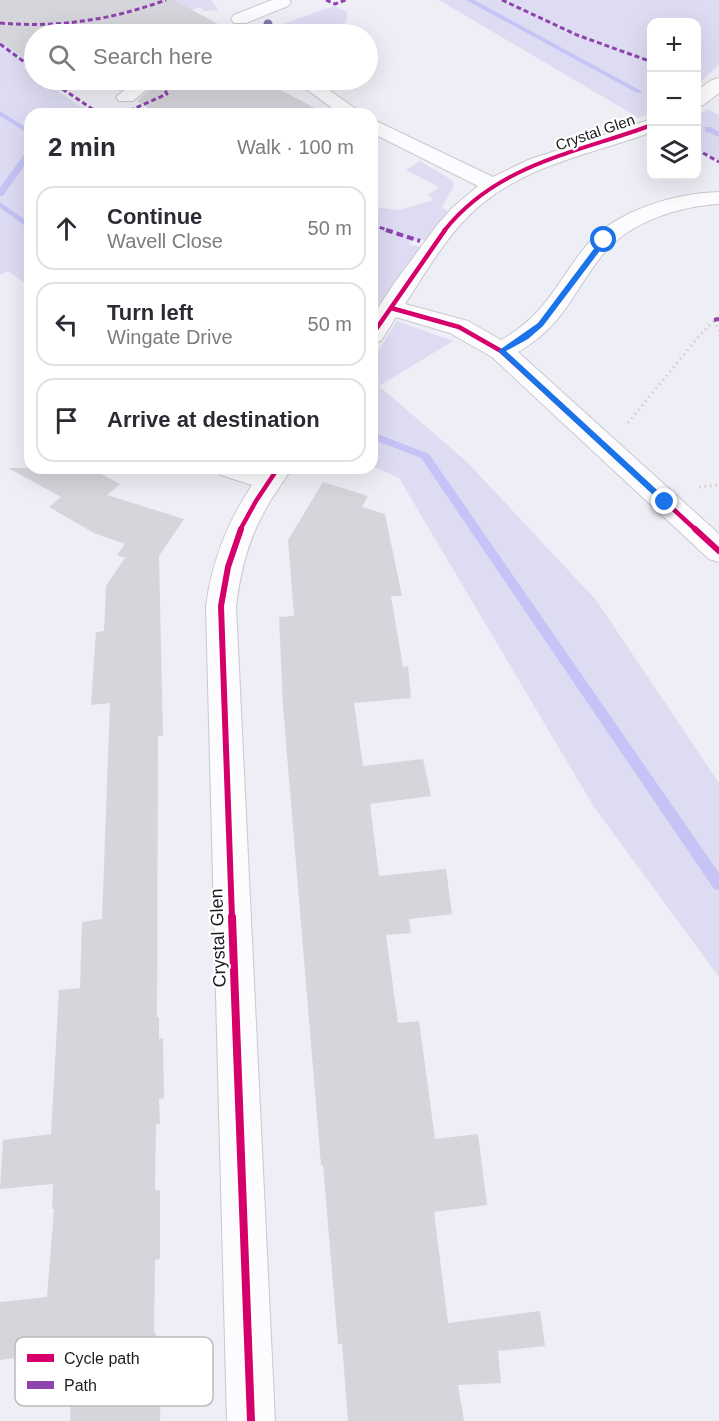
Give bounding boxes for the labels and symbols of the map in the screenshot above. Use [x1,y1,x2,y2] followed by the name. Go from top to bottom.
[553,111,637,153] street label: Crystal Glen
[590,226,616,252] route start
[651,488,677,514] route end
[206,888,230,988] street label: Crystal Glen
[15,1337,213,1406] legend
[64,1350,140,1367] text: Cycle path
[64,1377,97,1394] text: Path

